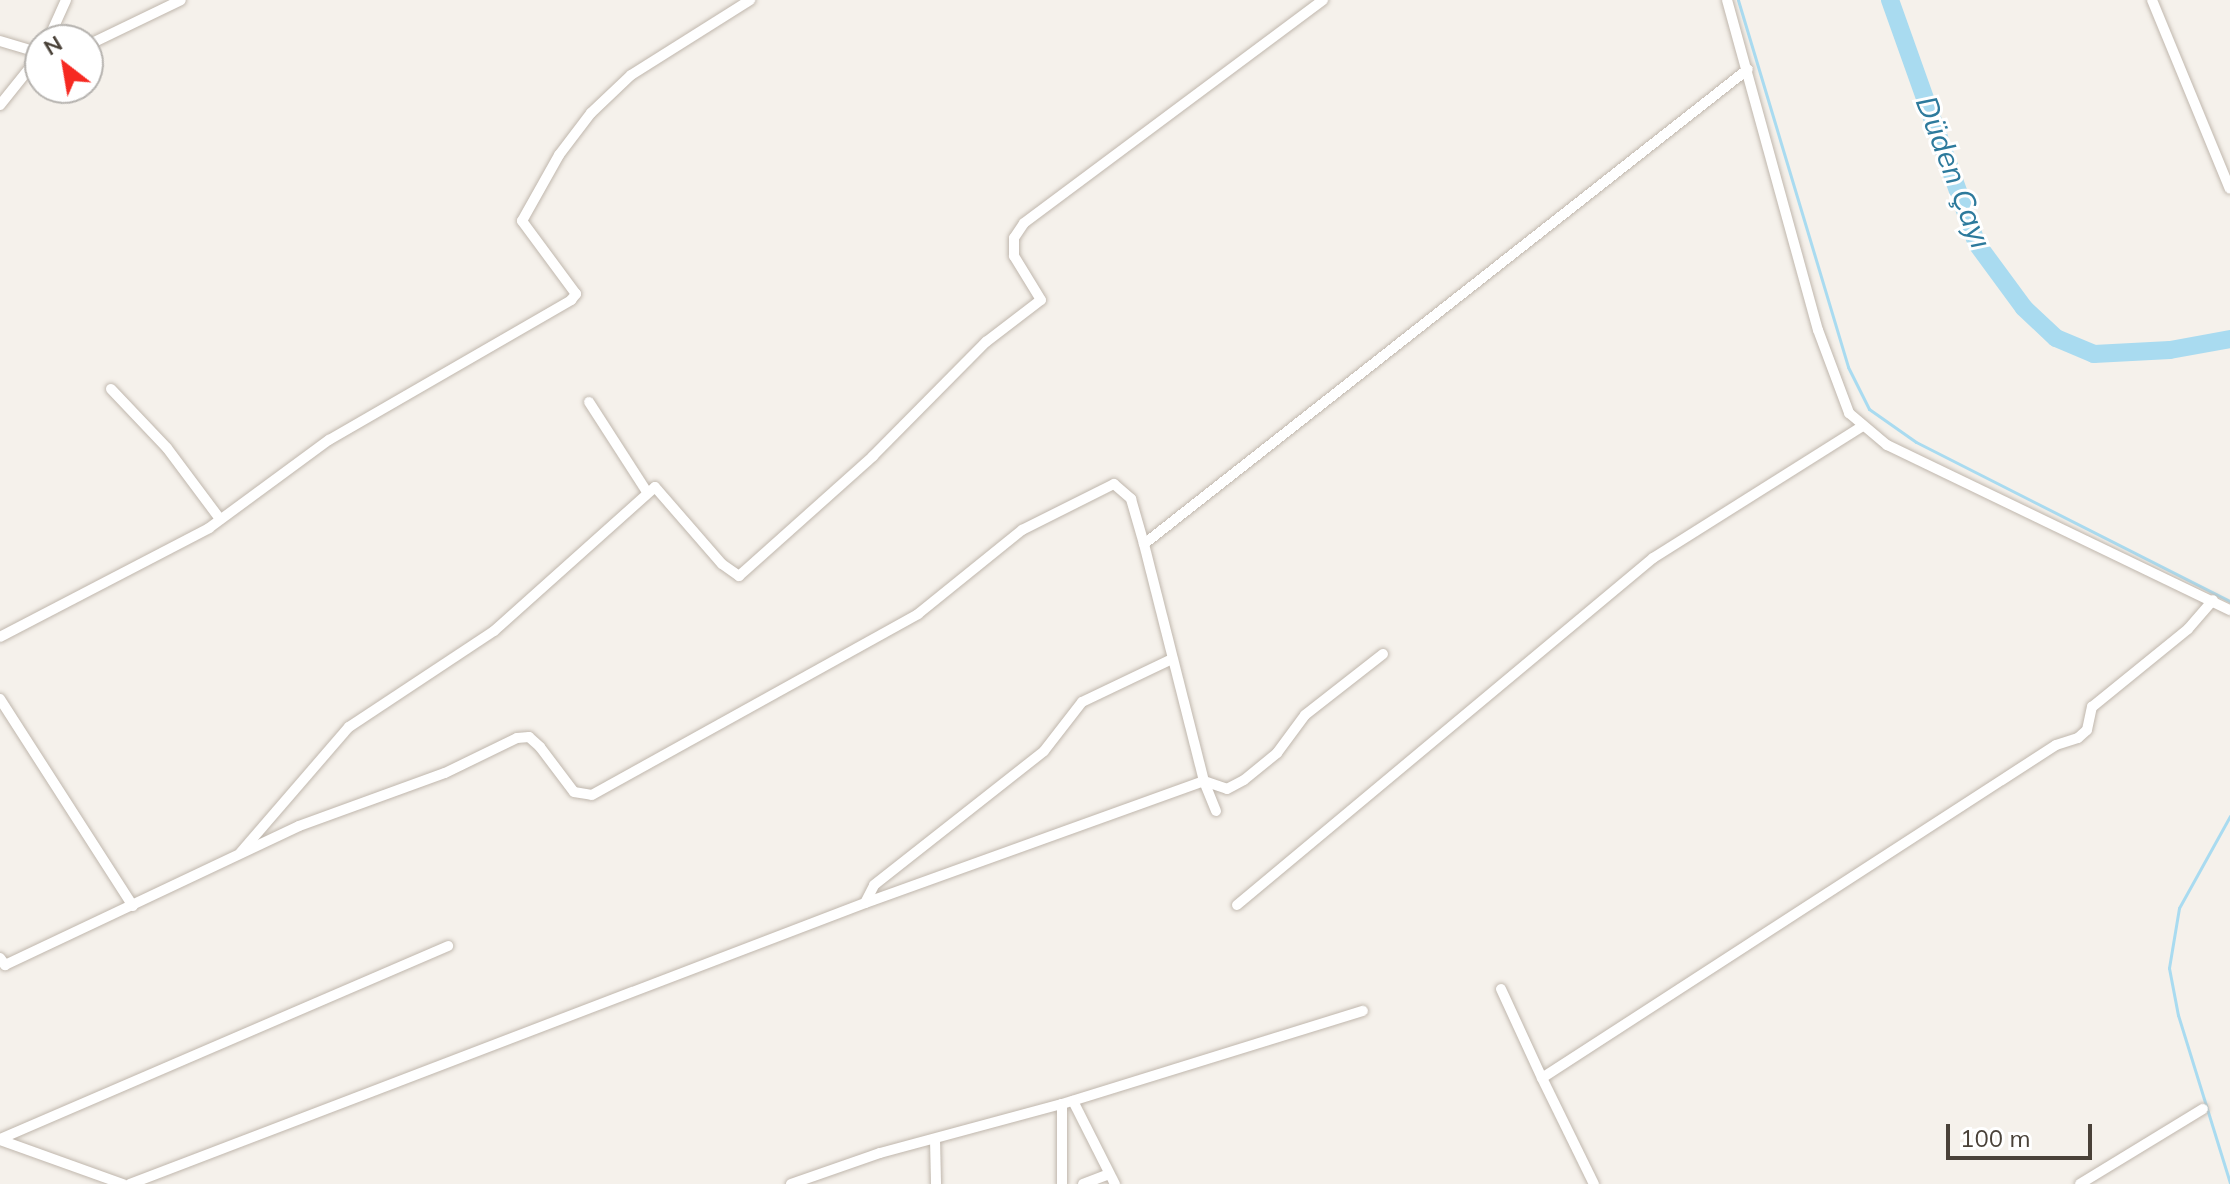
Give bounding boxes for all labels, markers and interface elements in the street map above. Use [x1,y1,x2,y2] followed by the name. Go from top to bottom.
[24,24,104,104] north arrow
[38,29,67,61] text: N
[1908,91,2000,253] water label: Düden Çayı
[1950,1108,2096,1158] scale bar
[1960,1123,2031,1153] text: 100 m

